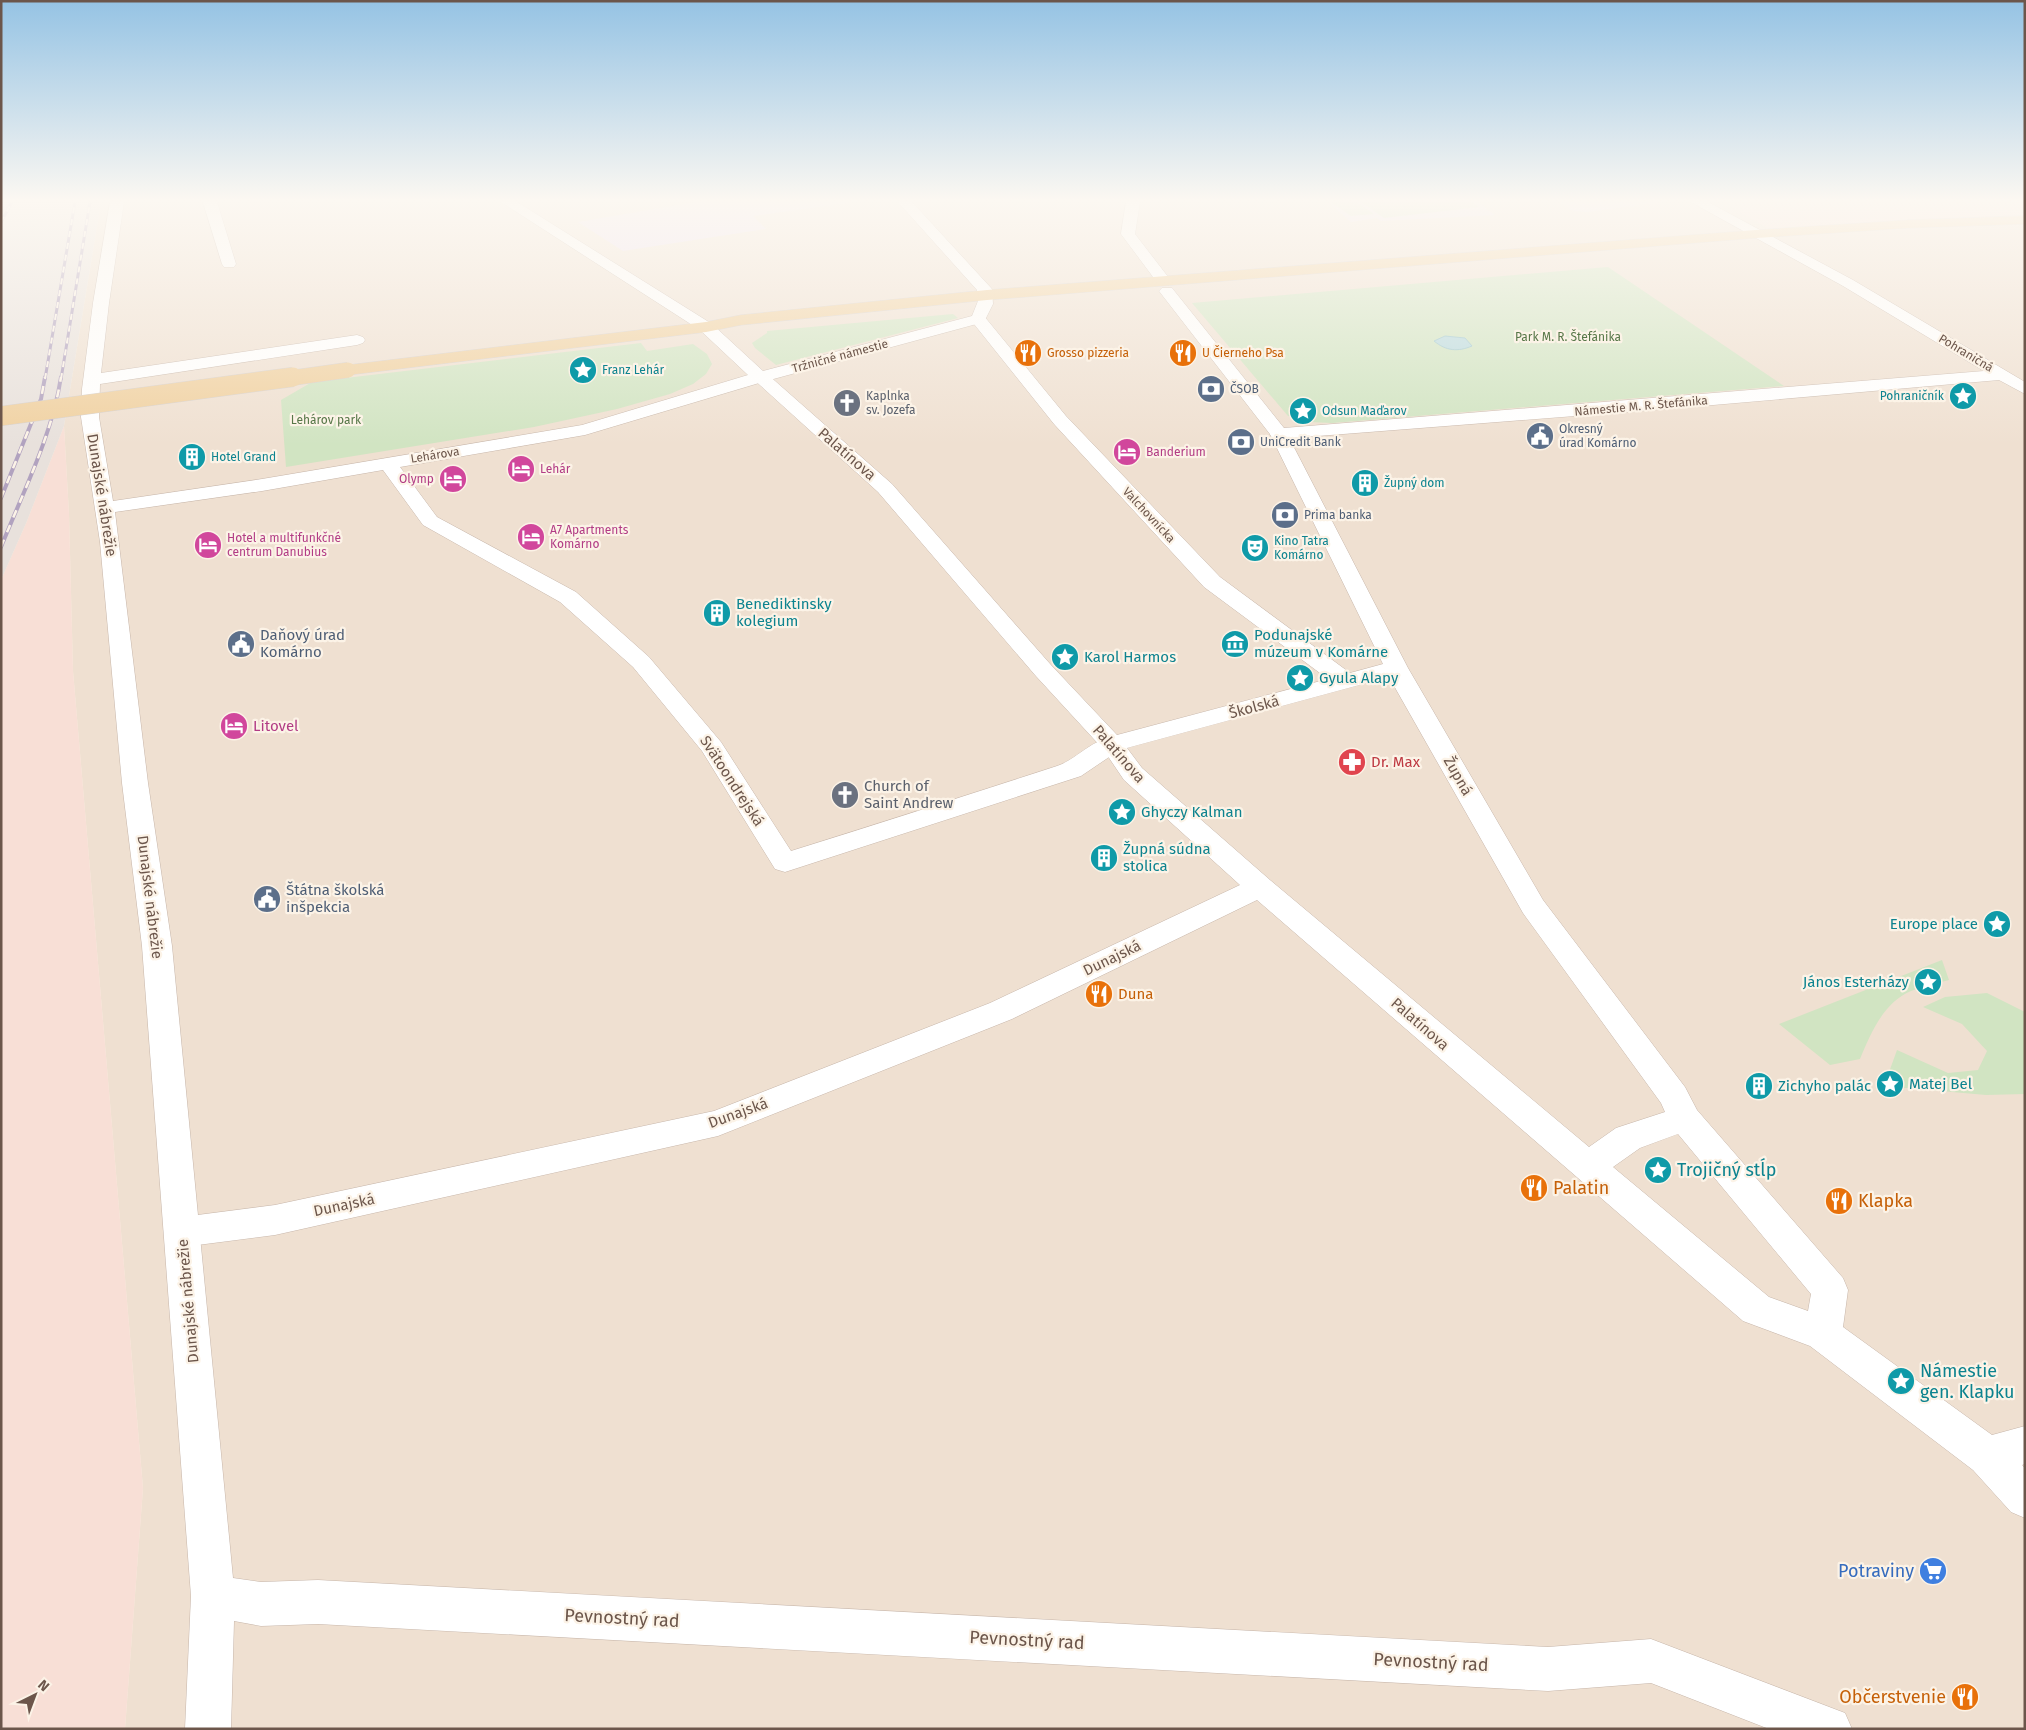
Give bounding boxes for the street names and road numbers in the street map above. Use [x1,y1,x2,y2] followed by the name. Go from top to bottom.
[1936,331,1996,375] street label: Pohraničná
[790,336,890,376] street label: Tržničné námestie
[1574,392,1708,419] street label: Námestie M. R. Štefánika
[814,424,880,484] street label: Palatínova
[83,432,121,558] street label: Dunajské nábrežie
[410,444,460,466] street label: Lehárova
[1120,485,1178,545] street label: Valchovnícka
[1227,692,1281,722] street label: Školská
[1089,721,1149,787] street label: Palatínova
[696,732,768,830] street label: Svätoondrejská
[1440,753,1476,799] street label: Župná
[133,834,167,960] street label: Dunajské nábrežie
[1080,936,1144,980] street label: Dunajská
[1387,994,1453,1054] street label: Palatínova
[706,1094,770,1132] street label: Dunajská
[312,1190,376,1220] street label: Dunajská
[174,1238,202,1364] street label: Dunajské nábrežie
[564,1604,680,1632] street label: Pevnostný rad
[969,1626,1085,1654] street label: Pevnostný rad
[1373,1648,1489,1676] street label: Pevnostný rad

